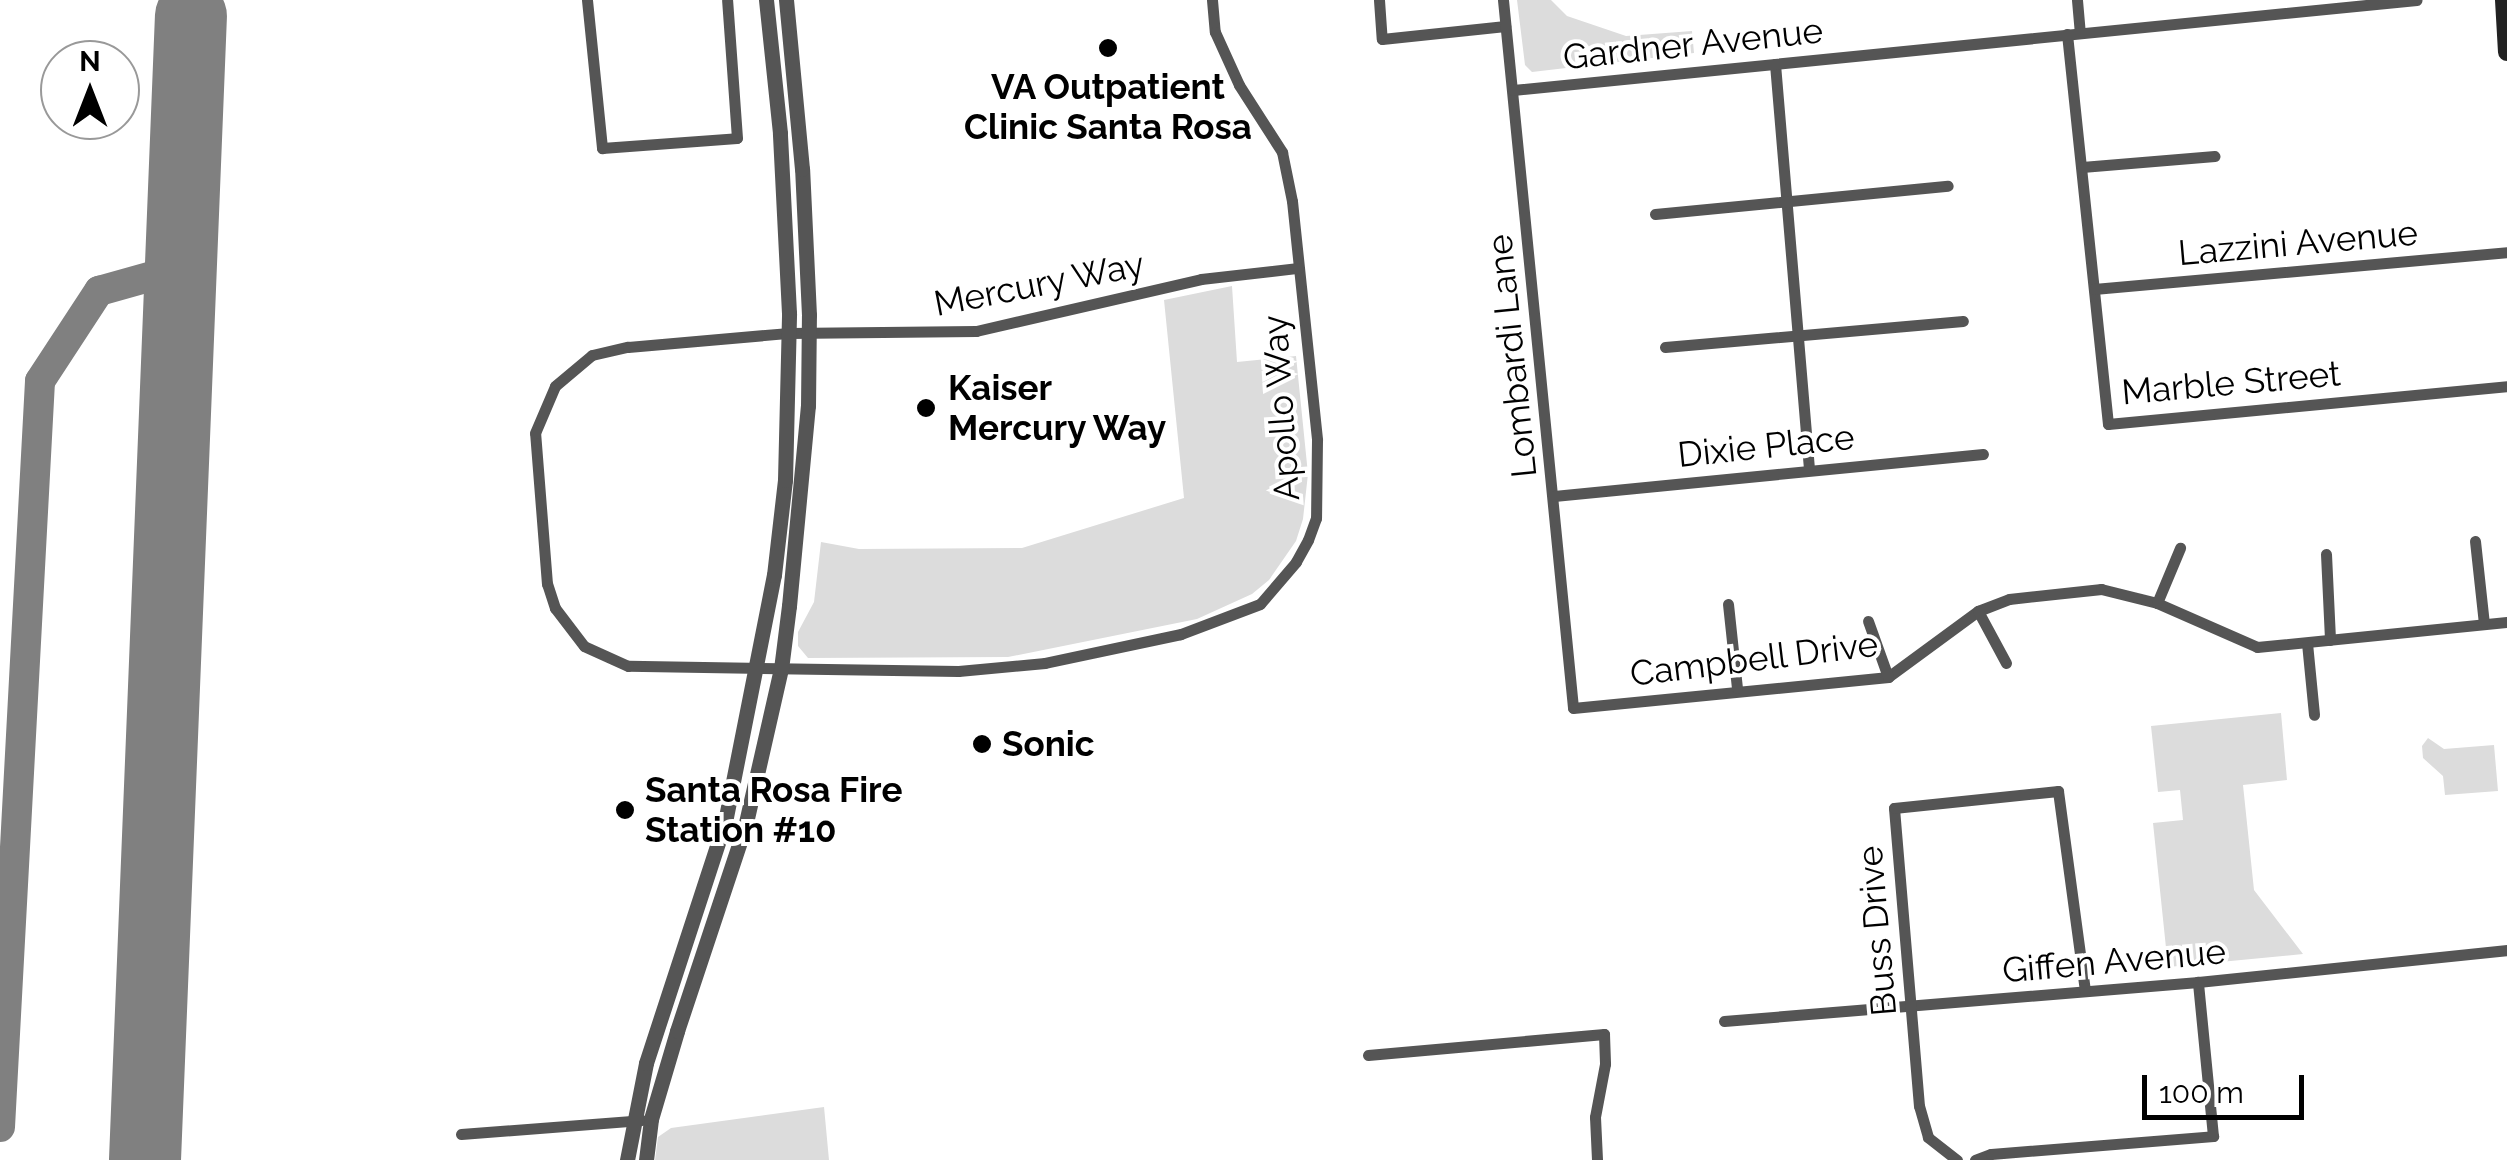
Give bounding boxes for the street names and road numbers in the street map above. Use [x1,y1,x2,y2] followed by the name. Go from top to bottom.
[1560,9,1826,79] street label: Gardner Avenue
[2176,212,2420,274] street label: Lazzini Avenue
[1478,232,1546,480] street label: Lombardi Lane
[929,243,1149,325] street label: Mercury Way
[1254,313,1308,503] street label: Apollo Way
[2120,353,2342,413] street label: Marble Street
[1676,416,1856,476] street label: Dixie Place
[1627,623,1881,695] street label: Campbell Drive
[1849,844,1905,1018] street label: Buss Drive
[2000,930,2228,992] street label: Giffen Avenue

